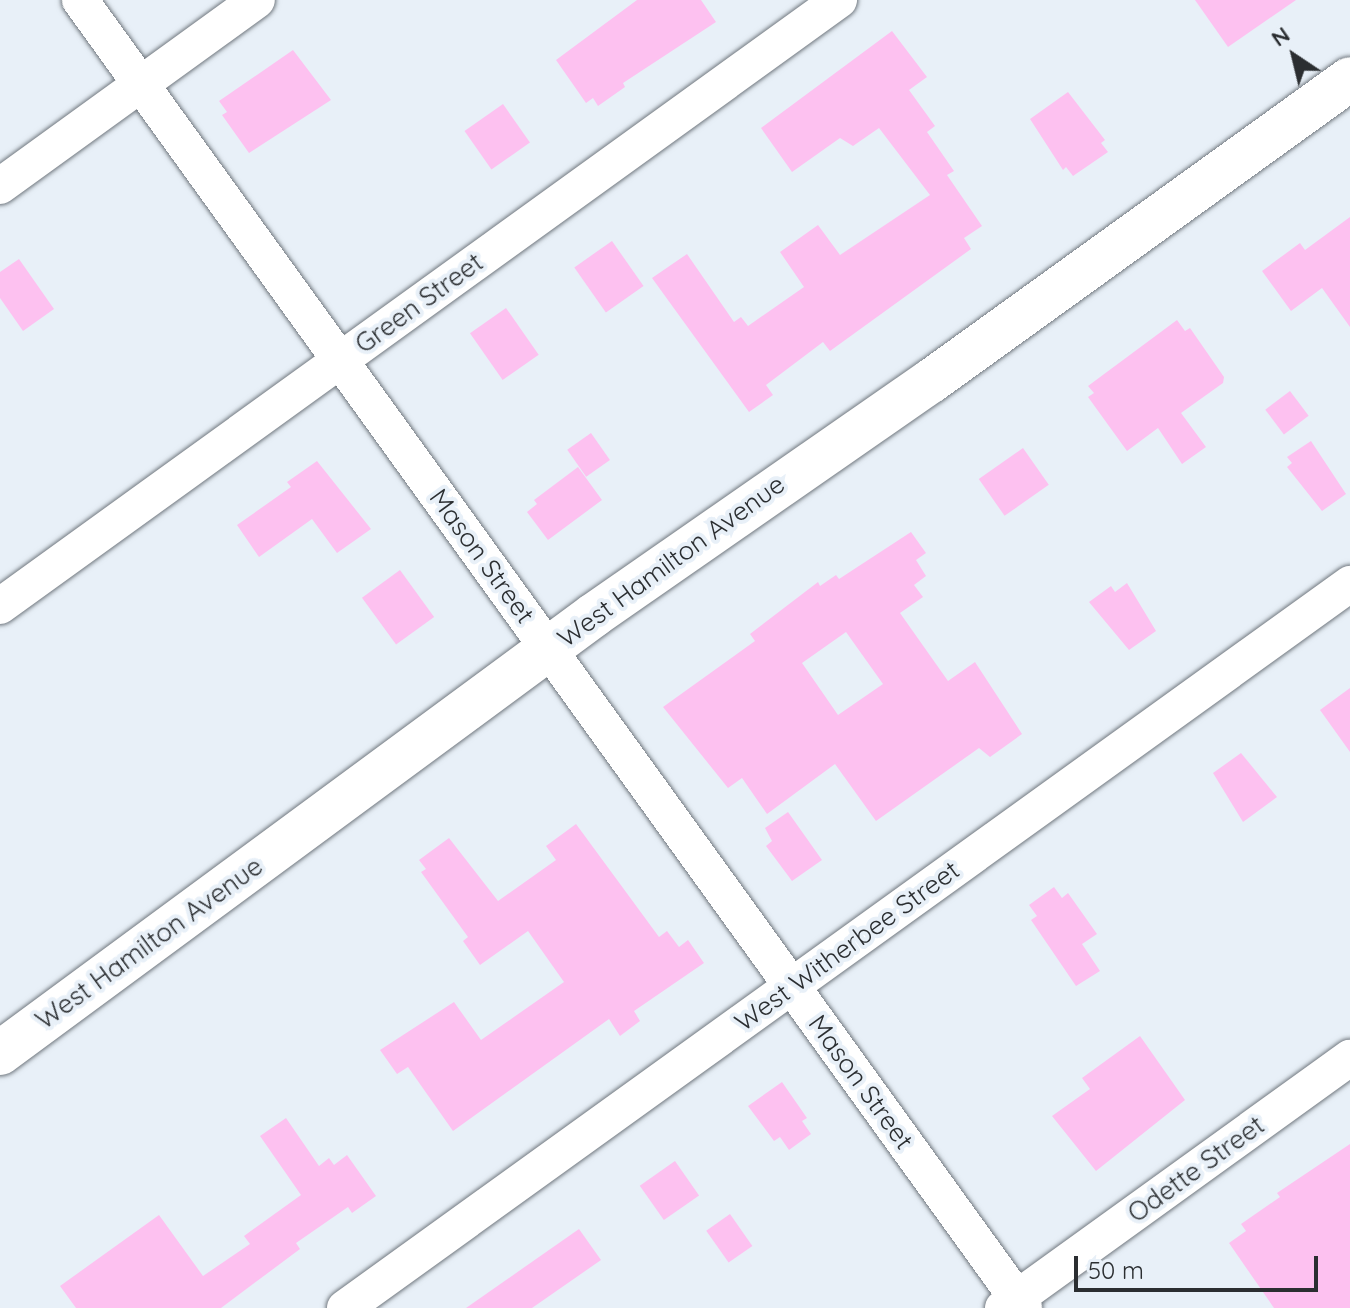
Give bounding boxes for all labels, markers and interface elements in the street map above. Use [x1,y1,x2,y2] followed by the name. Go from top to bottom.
[1254,16,1334,96] north arrow
[1266,20,1295,52] text: N
[349,246,489,360] street label: Green Street
[552,468,790,654] street label: West Hamilton Avenue
[423,483,541,629] street label: Mason Street
[30,850,268,1036] street label: West Hamilton Avenue
[729,854,965,1038] street label: West Witherbee Street
[802,1009,920,1155] street label: Mason Street
[1122,1109,1270,1229] street label: Odette Street
[1078,1240,1322,1290] scale bar
[1088,1255,1144,1285] text: 50 m

